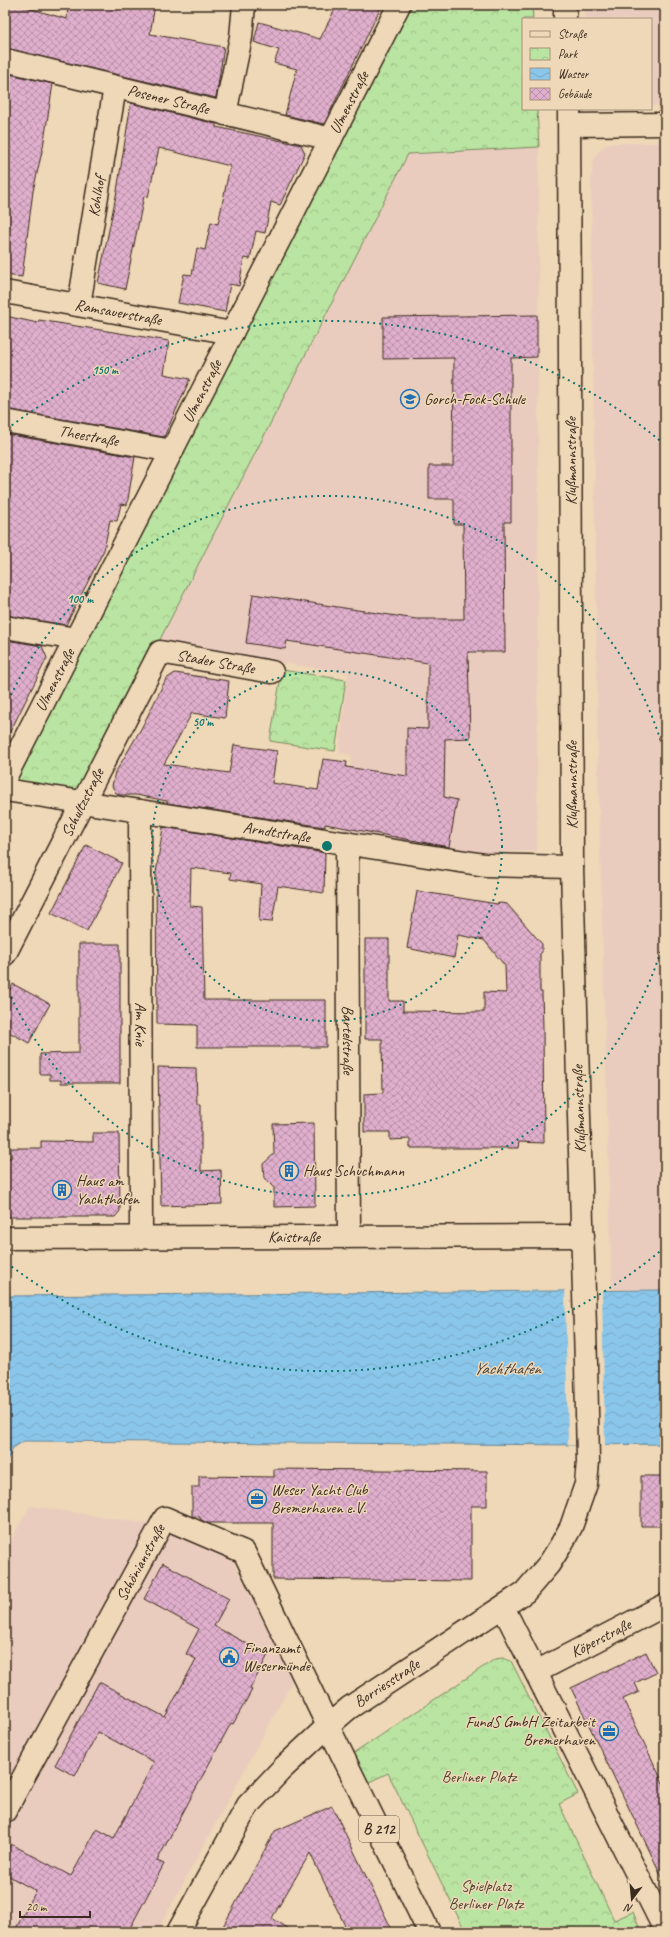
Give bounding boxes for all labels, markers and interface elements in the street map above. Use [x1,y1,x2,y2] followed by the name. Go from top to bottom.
[522,18,652,110] legend
[558,26,587,42] text: Straße
[558,46,579,62] text: Park
[325,66,374,137] street label: Ulmenstraße
[558,66,590,82] text: Wasser
[126,80,213,119] street label: Posener Straße
[558,86,592,102] text: Gebäude
[84,172,111,218] street label: Kohlhof
[73,295,165,330] street label: Ramsauerstraße
[178,355,227,426] street label: Ulmenstraße
[92,362,119,378] text: 150 m
[399,388,421,410] school or university icon: Gorch-Fock-Schule
[424,389,527,409] place label: Gorch-Fock-Schule
[561,415,581,505] street label: Klußmannstraße
[57,421,122,452] street label: Theestraße
[67,591,94,607] text: 100 m
[31,644,80,715] street label: Ulmenstraße
[175,645,258,679] street label: Stader Straße
[193,714,214,730] text: 50 m
[562,739,582,829] street label: Klußmannstraße
[57,763,109,840] street label: Schultzstraße
[242,817,313,848] street label: Arndtstraße
[320,839,334,853] centre of rings
[130,1002,151,1048] street label: Am Knie
[338,1005,358,1076] street label: Bartelstraße
[567,1063,591,1153] street label: Klußmannstraße
[278,1160,300,1182] building icon: Haus Schuchmann
[303,1161,405,1181] place label: Haus Schuchmann
[76,1171,140,1209] place label: Haus am Yachthafen
[51,1179,73,1201] building icon: Haus am Yachthafen
[268,1227,322,1247] street label: Kaistraße
[473,1358,543,1379] water label: Yachthafen
[271,1480,369,1518] place label: Weser Yacht Club Bremerhaven e.V.
[246,1488,268,1510] office icon: Weser Yacht Club Bremerhaven e.V.
[112,1519,171,1605] street label: Schönianstraße
[567,1614,636,1662] street label: Köperstraße
[243,1638,312,1676] place label: Finanzamt Wesermünde
[218,1646,240,1668] public building icon: Finanzamt Wesermünde
[350,1653,425,1712] street label: Borriesstraße
[465,1712,597,1750] place label: FundS GmbH Zeitarbeit Bremerhaven
[598,1720,620,1742] office icon: FundS GmbH Zeitarbeit Bremerhaven
[442,1767,518,1787] park label: Berliner Platz
[359,1816,399,1842] road number: B 212
[449,1876,525,1914] park label: Spielplatz Berliner Platz
[612,1879,652,1919] north arrow
[20,1893,90,1919] scale bar
[26,1899,48,1915] text: 20 m
[622,1900,634,1916] text: N

